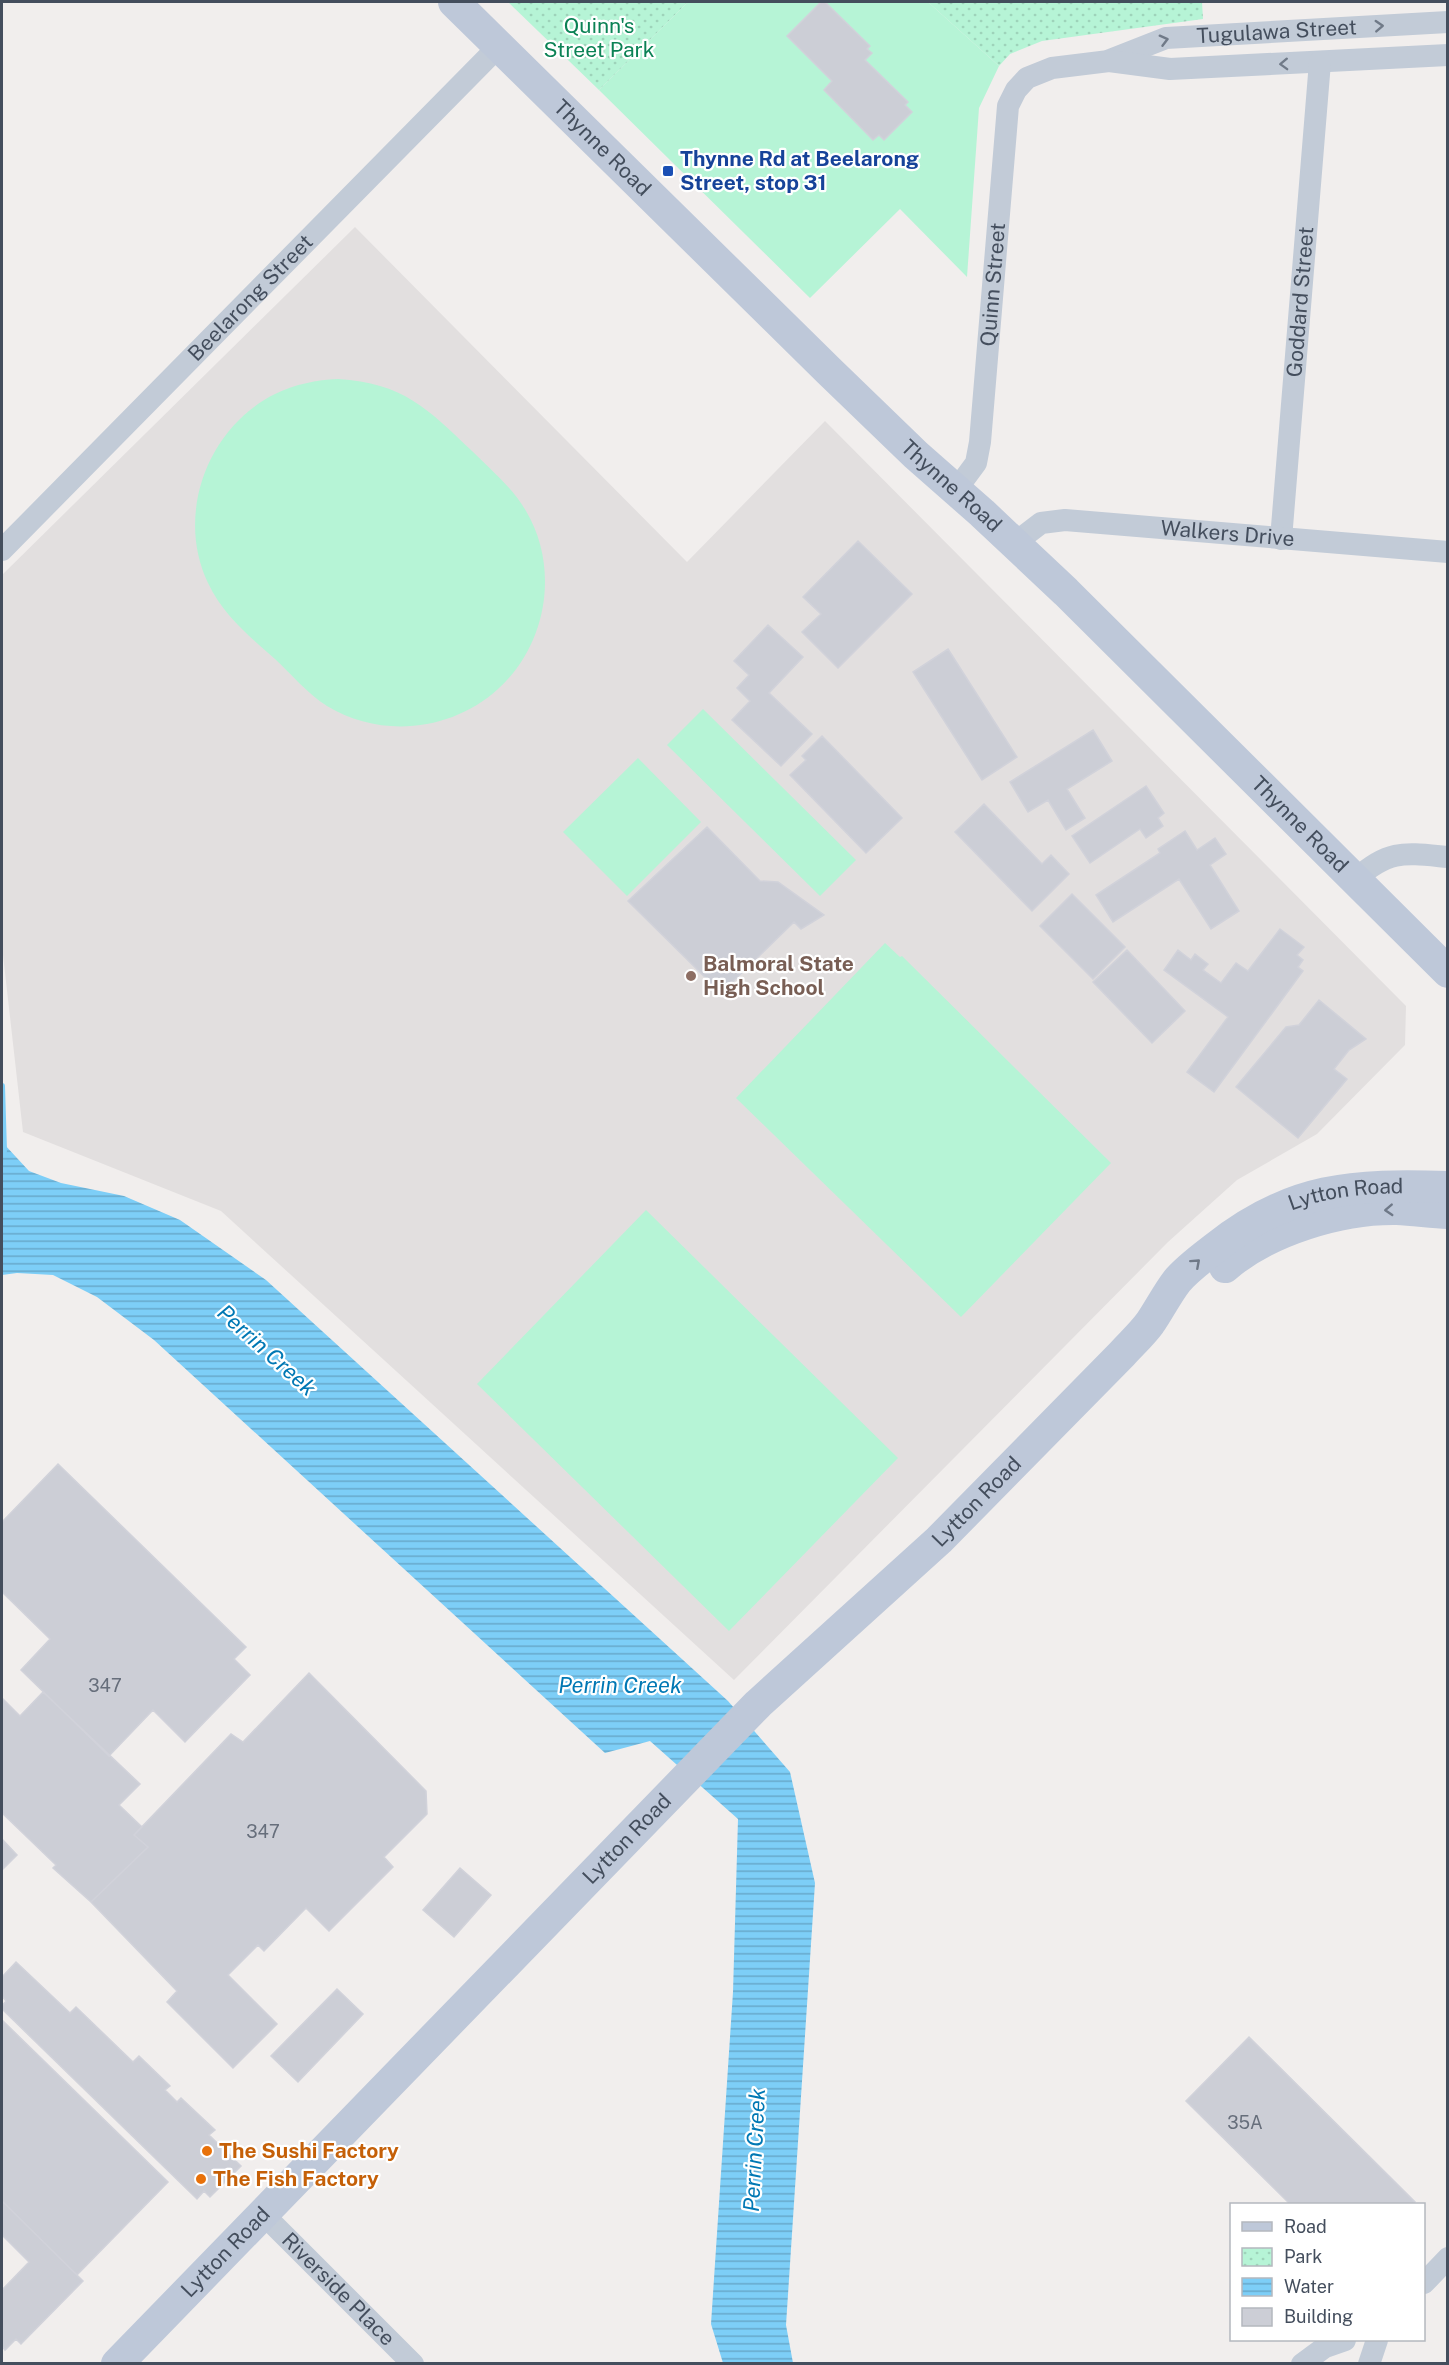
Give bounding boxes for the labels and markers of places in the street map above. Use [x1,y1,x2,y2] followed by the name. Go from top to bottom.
[680,146,919,195] place label: Thynne Rd at Beelarong Street, stop 31
[661,164,675,178] marker: Thynne Rd at Beelarong Street, stop 31
[703,951,854,1000] place label: Balmoral State High School
[684,969,698,983] marker: Balmoral State High School
[219,2138,399,2163] place label: The Sushi Factory
[200,2144,214,2158] marker: The Sushi Factory
[213,2166,379,2191] place label: The Fish Factory
[194,2172,208,2186] marker: The Fish Factory

